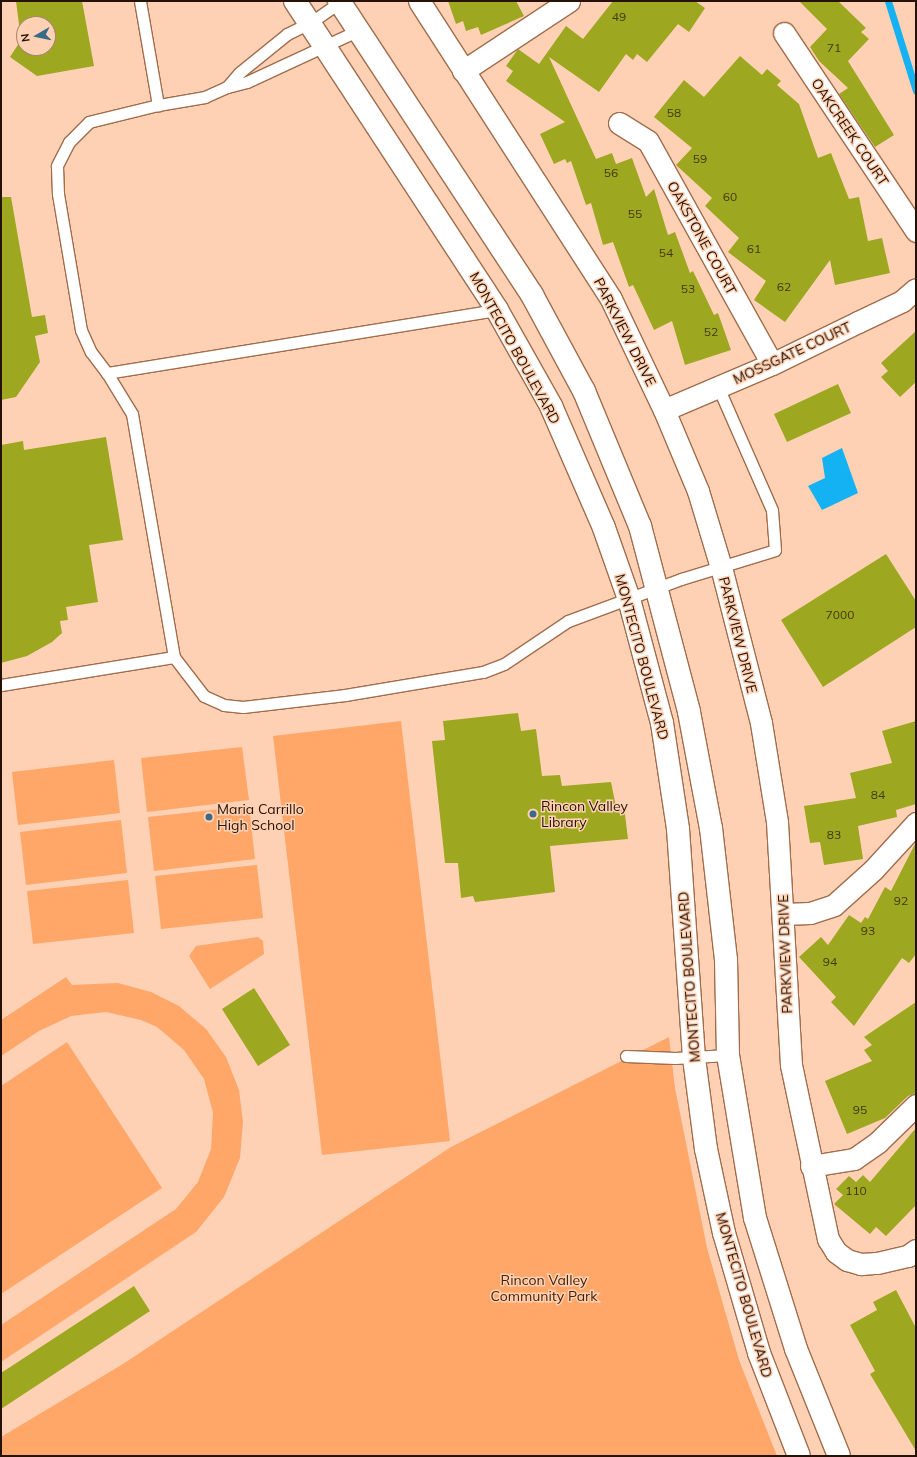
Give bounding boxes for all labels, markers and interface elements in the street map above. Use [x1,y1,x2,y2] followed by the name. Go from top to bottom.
[612,10,626,24] house number: 49
[16,16,56,56] north arrow
[18,33,33,43] text: N
[827,41,841,55] house number: 71
[808,75,892,189] street label: OAKCREEK COURT
[667,106,681,120] house number: 58
[693,152,707,166] house number: 59
[604,166,618,180] house number: 56
[664,178,740,298] street label: OAKSTONE COURT
[723,190,737,204] house number: 60
[628,207,642,221] house number: 55
[747,242,761,256] house number: 61
[659,246,673,260] house number: 54
[466,269,564,427] street label: MONTECITO BOULEVARD
[590,275,660,389] street label: PARKVIEW DRIVE
[777,280,791,294] house number: 62
[681,282,695,296] house number: 53
[730,318,854,388] street label: MOSSGATE COURT
[704,325,718,339] house number: 52
[612,572,672,742] street label: MONTECITO BOULEVARD
[715,575,761,695] street label: PARKVIEW DRIVE
[826,608,854,622] house number: 7000
[871,788,885,802] house number: 84
[541,798,628,830] place label: Rincon Valley Library
[217,801,304,834] place label: Maria Carrillo High School
[528,809,538,819] marker: Rincon Valley Library
[204,812,214,822] marker: Maria Carrillo High School
[827,828,841,842] house number: 83
[675,891,703,1063] street label: MONTECITO BOULEVARD
[775,894,795,1014] street label: PARKVIEW DRIVE
[894,894,908,908] house number: 92
[861,924,875,938] house number: 93
[823,955,837,969] house number: 94
[853,1103,867,1117] house number: 95
[845,1184,867,1198] house number: 110
[712,1210,776,1380] street label: MONTECITO BOULEVARD
[491,1272,597,1304] park label: Rincon Valley Community Park

